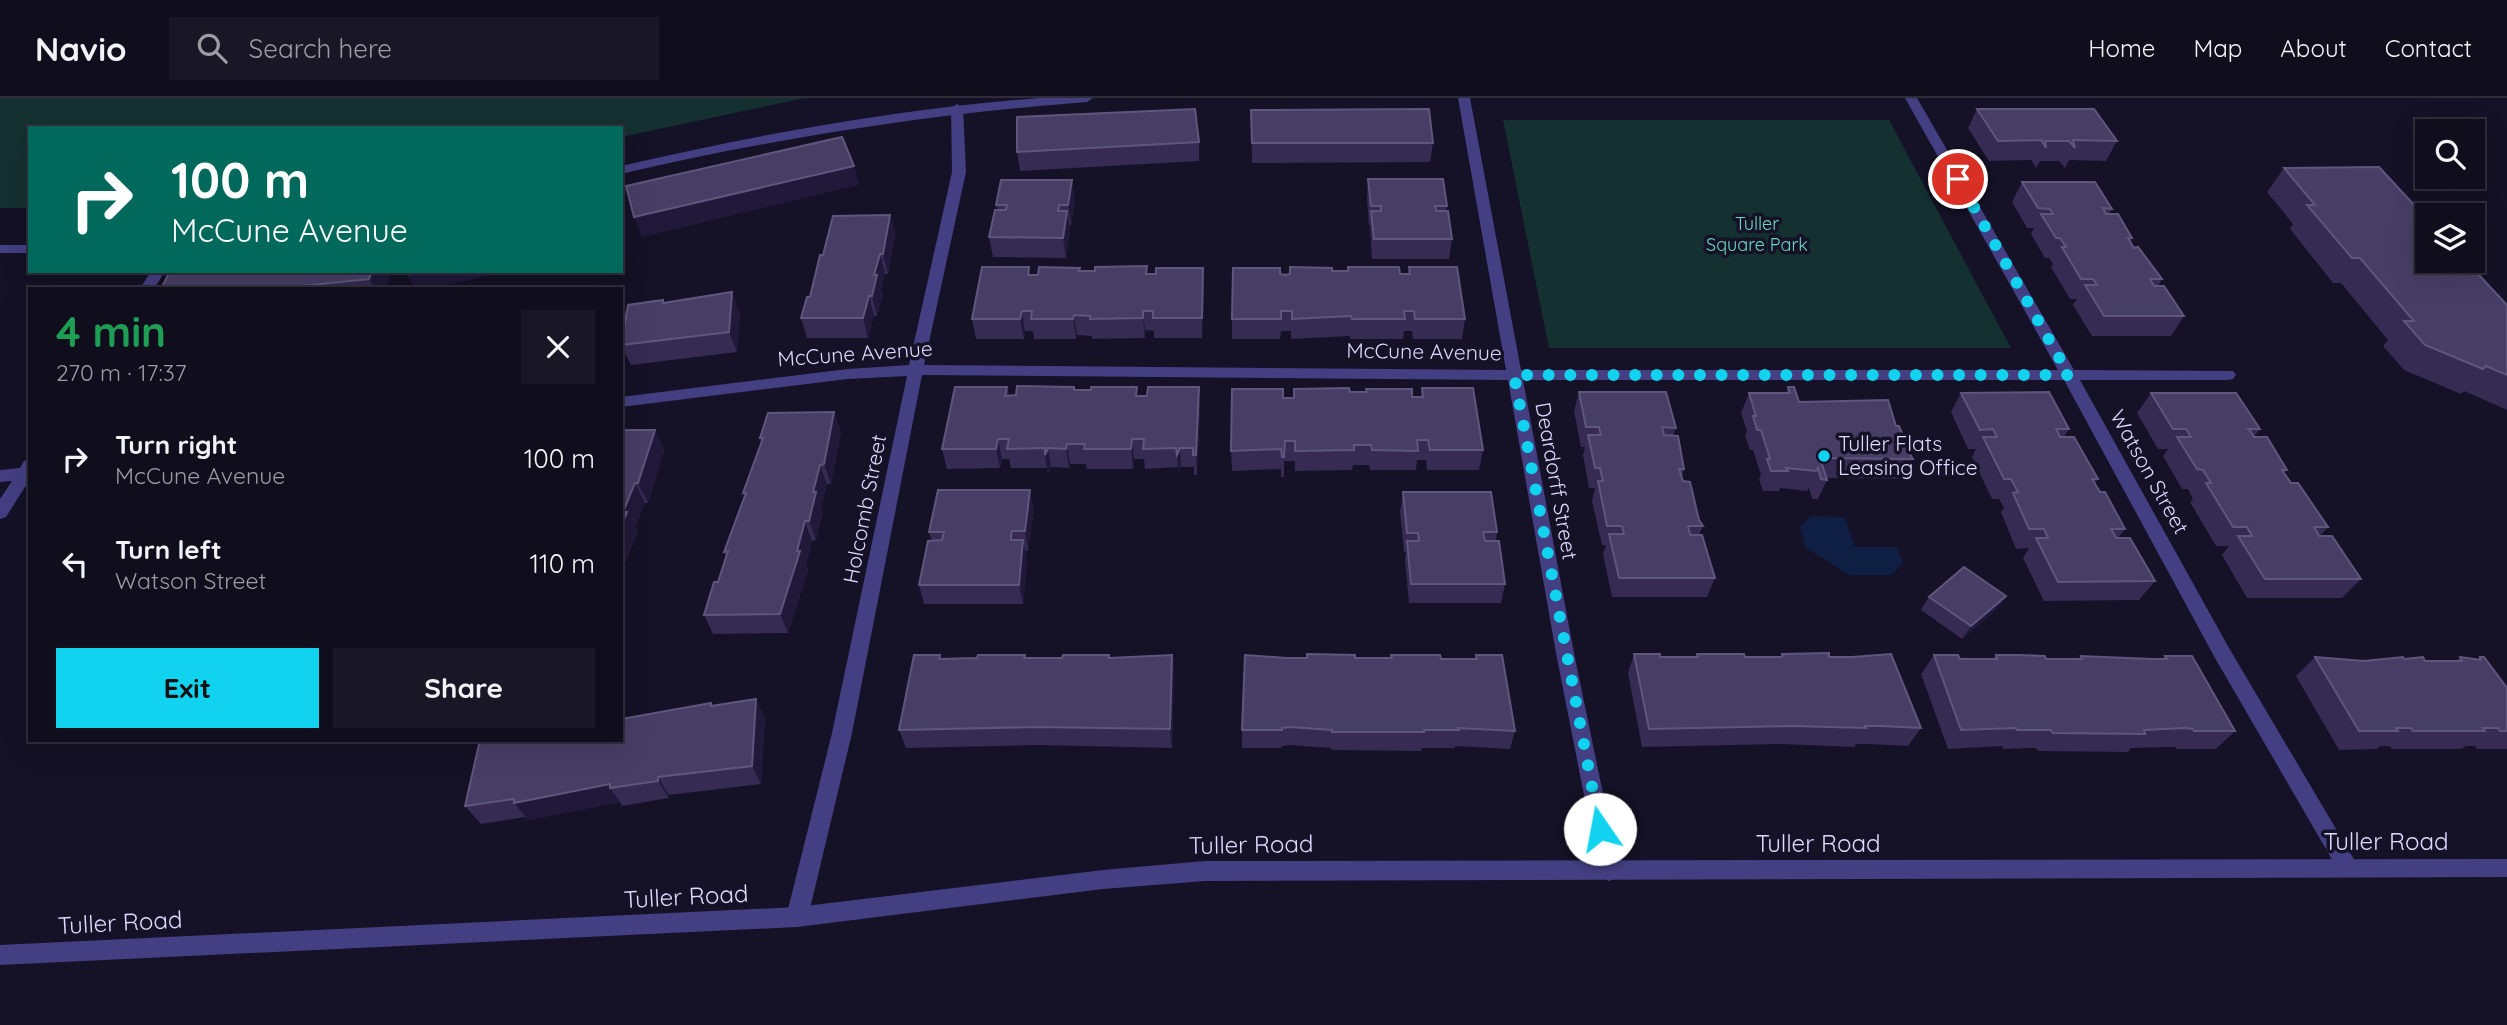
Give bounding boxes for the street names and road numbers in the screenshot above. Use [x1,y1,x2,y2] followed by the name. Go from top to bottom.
[776,335,933,371] street label: McCune Avenue
[1346,337,1502,365] street label: McCune Avenue
[1530,400,1584,562] street label: Deardorff Street
[2105,405,2195,538] street label: Watson Street
[837,432,891,585] street label: Holcomb Street
[2324,826,2448,856] street label: Tuller Road
[1188,828,1314,860] street label: Tuller Road
[1756,828,1880,858] street label: Tuller Road
[623,878,749,914] street label: Tuller Road
[57,904,183,940] street label: Tuller Road

